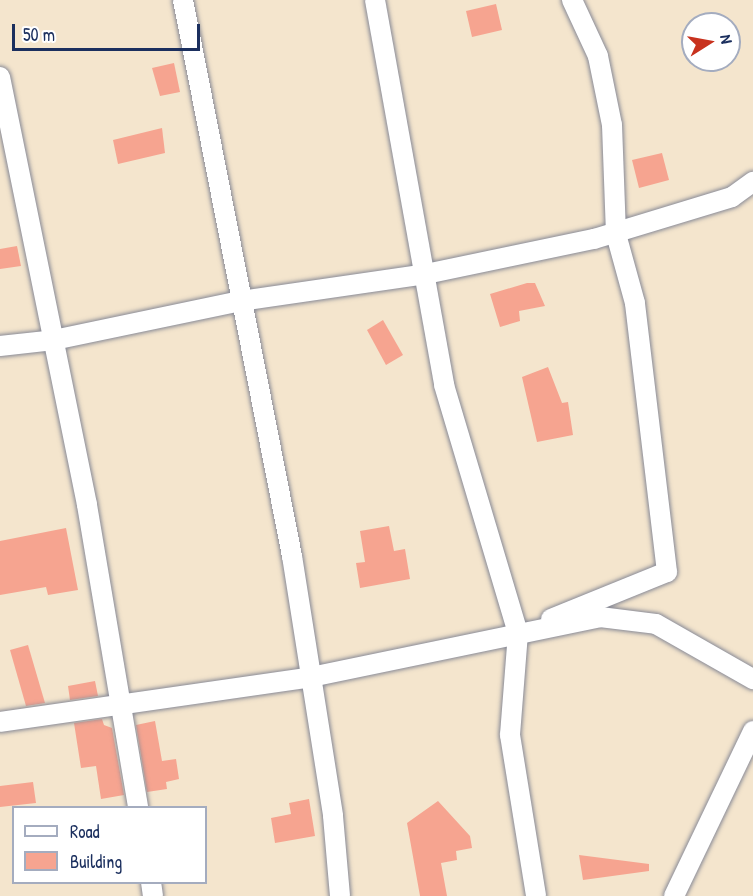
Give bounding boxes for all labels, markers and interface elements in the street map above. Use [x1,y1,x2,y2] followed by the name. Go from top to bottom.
[15,12,202,50] scale bar
[681,12,741,72] north arrow
[23,22,55,47] text: 50 m
[715,33,738,45] text: N
[12,806,207,884] legend
[70,819,100,844] text: Road
[70,849,122,874] text: Building

